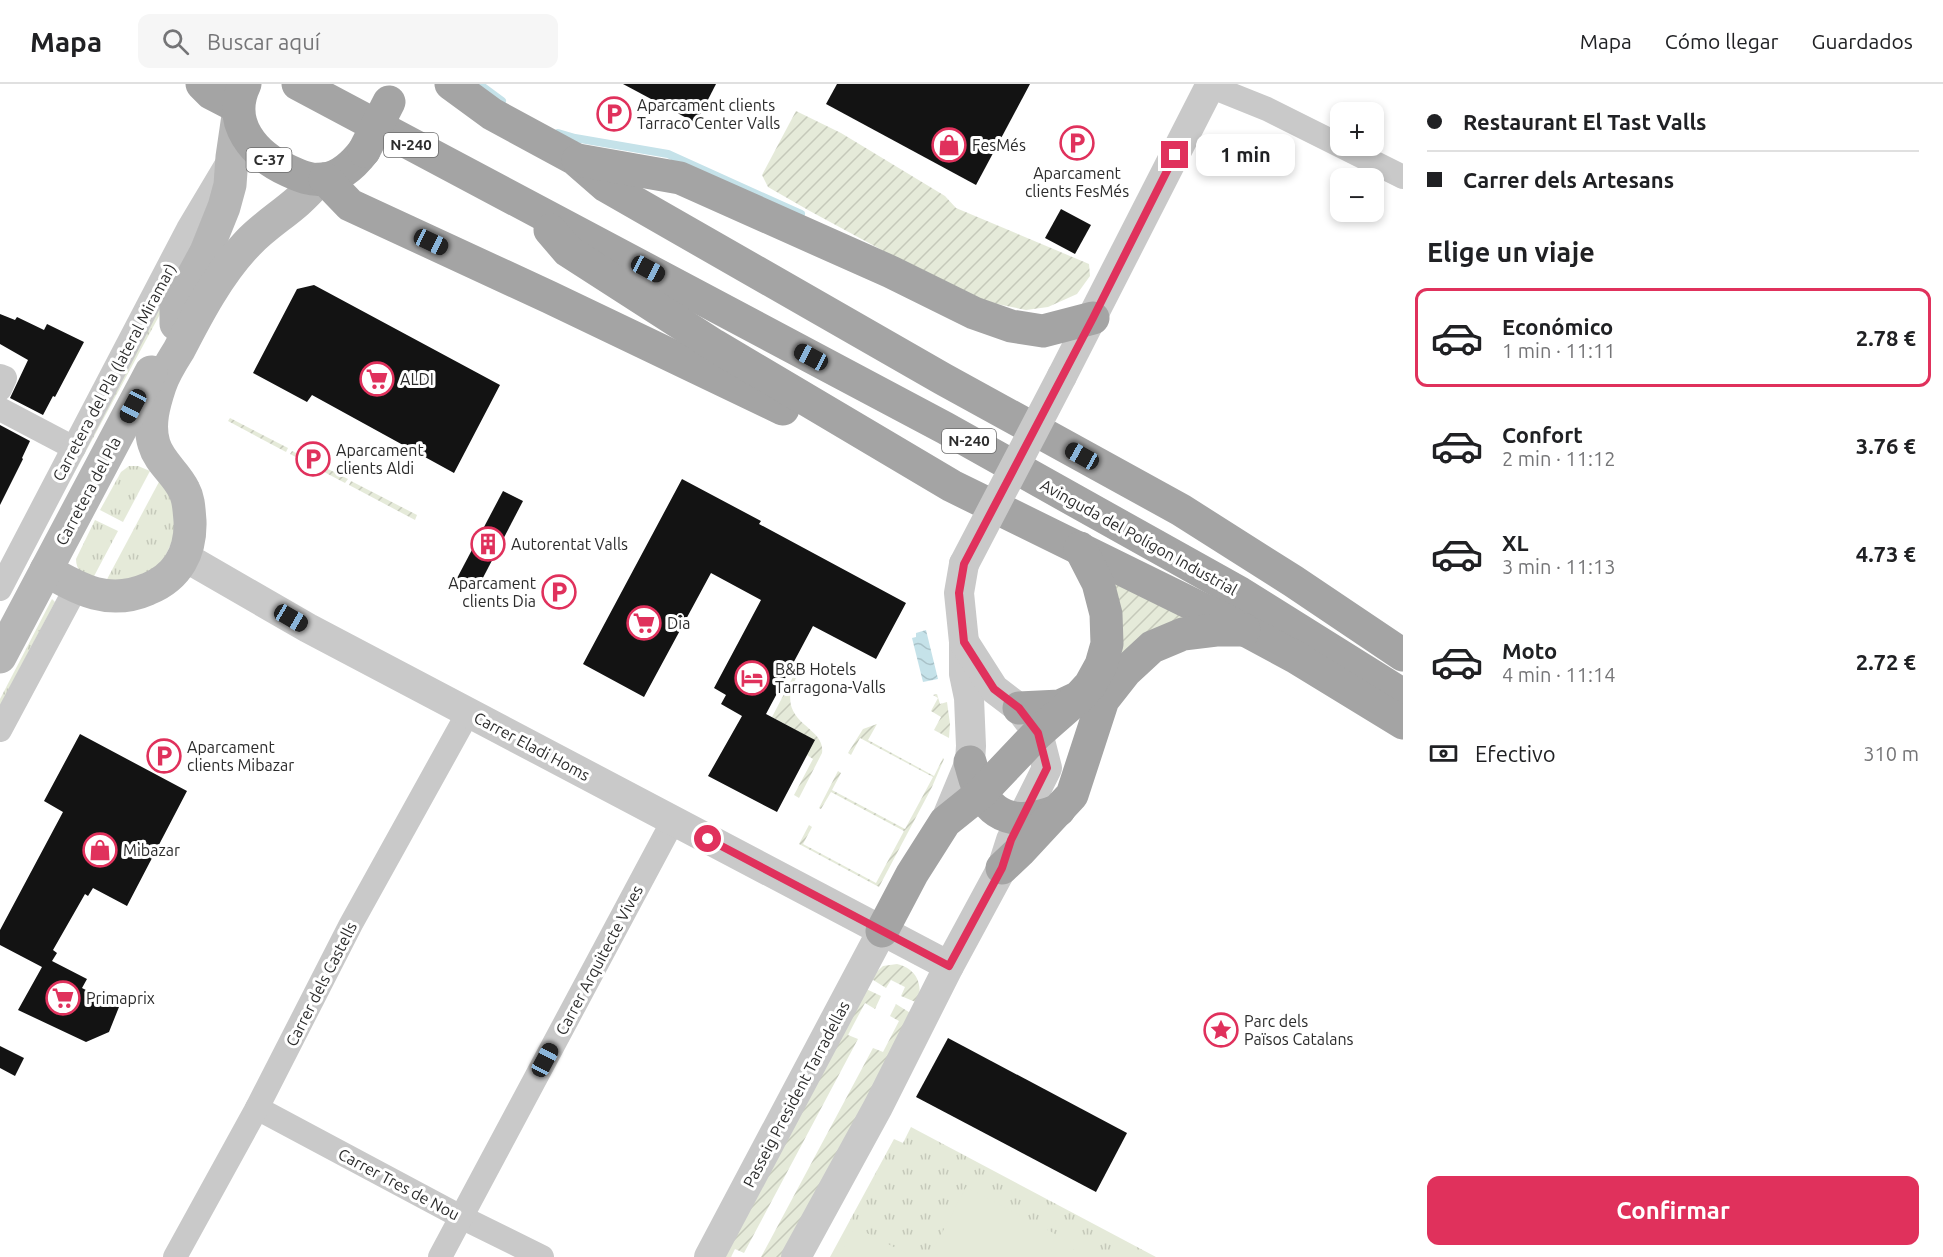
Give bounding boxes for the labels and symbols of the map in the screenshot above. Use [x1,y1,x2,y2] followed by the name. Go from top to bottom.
[596,96,632,132] parking icon: Aparcament clients Tarraco Center Valls
[637,96,780,132] place label: Aparcament clients Tarraco Center Valls
[1059,125,1095,161] parking icon: Aparcament clients FesMés
[931,127,967,163] shop icon: FesMés
[384,133,438,157] road number: N-240
[1196,134,1295,176] callout: 1 min
[972,136,1026,154] place label: FesMés
[1161,141,1188,168] route end
[246,148,292,172] road number: C-37
[1025,164,1129,200] place label: Aparcament clients FesMés
[411,226,451,258] car
[628,253,668,285] car
[49,260,180,484] street label: Carretera del Pla (lateral Miramar)
[791,341,831,373] car
[359,361,395,397] supermarket icon: ALDI
[400,370,434,388] place label: ALDI
[117,386,149,426] car
[942,429,996,453] road number: N-240
[52,434,124,548] street label: Carretera del Pla
[1062,439,1102,473] car
[295,441,331,477] parking icon: Aparcament clients Aldi
[336,441,424,477] place label: Aparcament clients Aldi
[1037,475,1241,599] street label: Avinguda del Polígon Industrial
[470,526,506,562] building icon: Autorentat Valls
[511,535,628,553] place label: Autorentat Valls
[448,574,537,610] place label: Aparcament clients Dia
[541,574,577,610] parking icon: Aparcament clients Dia
[271,601,311,635] car
[626,605,662,641] supermarket icon: Dia
[667,614,690,632] place label: Dia
[734,660,770,696] hotel icon: B&B Hotels Tarragona-Valls
[775,660,886,696] place label: B&B Hotels Tarragona-Valls
[471,708,593,784] street label: Carrer Eladi Homs
[146,738,182,774] parking icon: Aparcament clients Mibazar
[187,738,294,774] place label: Aparcament clients Mibazar
[694,825,721,852] route start
[82,832,118,868] shop icon: Mibazar
[123,841,180,859] place label: Mibazar
[552,882,646,1038] street label: Carrer Arquitecte Vives
[282,919,360,1049] street label: Carrer dels Castells
[45,980,81,1016] supermarket icon: Primaprix
[86,989,155,1007] place label: Primaprix
[739,998,853,1190] street label: Passeig President Tarradellas
[1203,1012,1239,1048] place icon: Parc dels Països Catalans
[1244,1012,1354,1048] place label: Parc dels Països Catalans
[529,1040,561,1080] car
[335,1145,463,1223] street label: Carrer Tres de Nou

